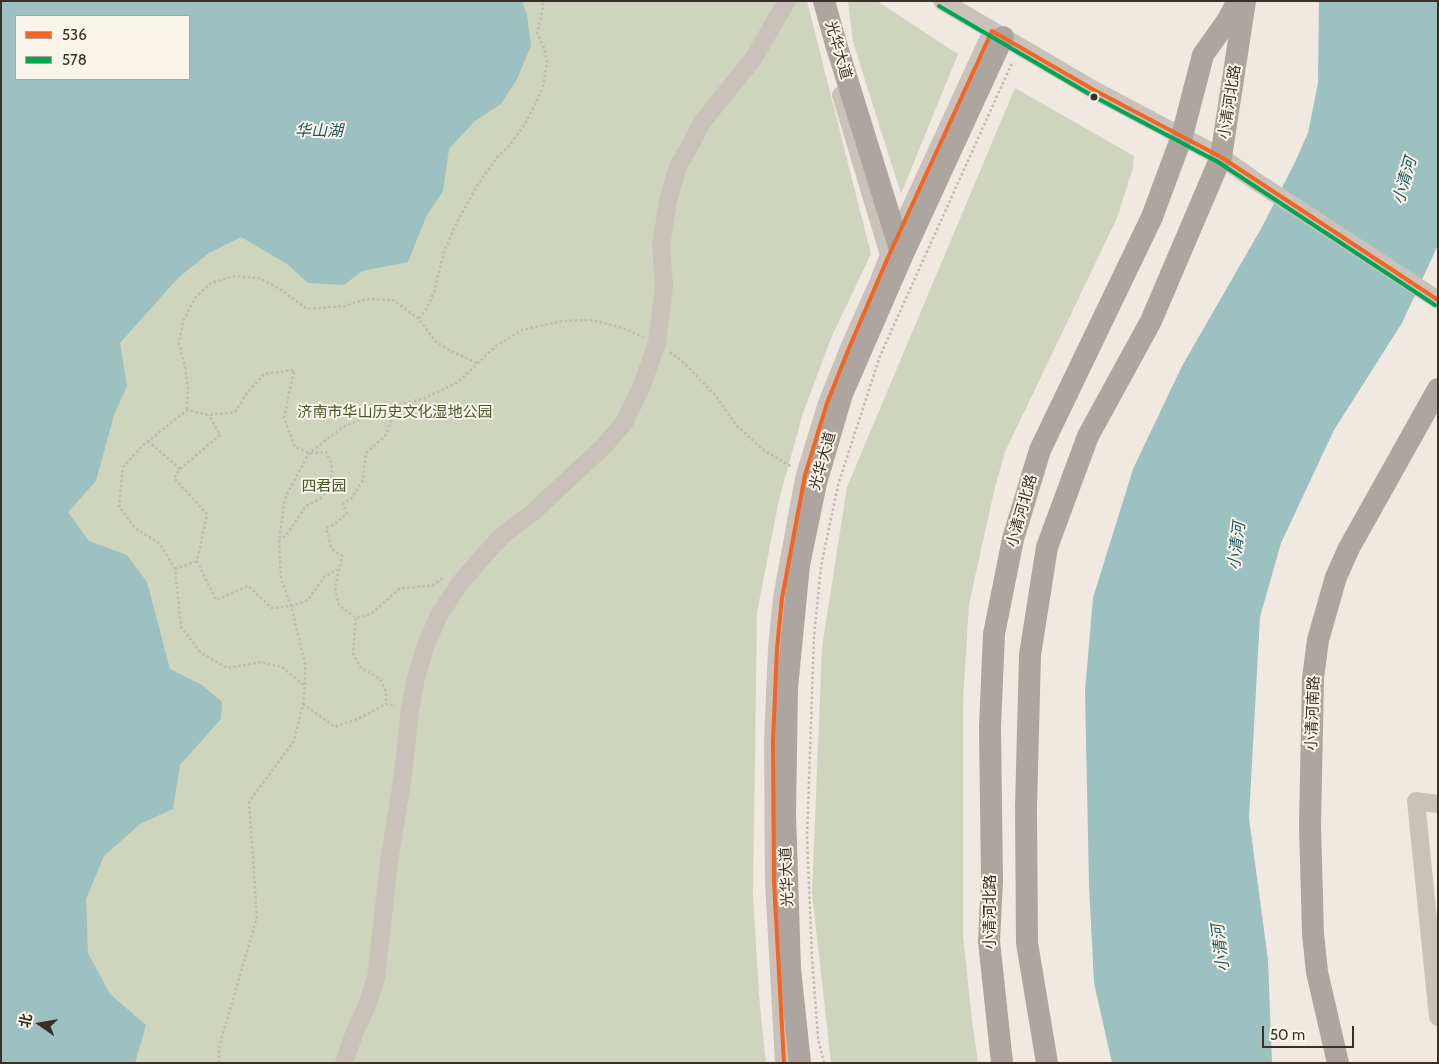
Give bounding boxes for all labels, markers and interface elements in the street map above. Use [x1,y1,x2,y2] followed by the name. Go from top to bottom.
[15,15,190,80] legend
[821,19,855,81] street label: 光华大道
[62,26,87,44] text: 536
[62,51,87,69] text: 578
[1215,64,1245,140] street label: 小清河北路
[1089,92,1099,102] unlabelled marker
[295,121,343,141] water label: 华山湖
[1389,155,1421,207] water label: 小清河
[298,404,492,422] park label: 济南市华山历史文化湿地公园
[806,430,840,492] street label: 光华大道
[1003,472,1041,550] street label: 小清河北路
[302,478,346,496] park label: 四君园
[1225,521,1249,571] water label: 小清河
[1303,675,1323,751] street label: 小清河南路
[777,847,797,907] street label: 光华大道
[982,875,1000,949] street label: 小清河北路
[1209,923,1233,973] water label: 小清河
[15,999,65,1049] north arrow
[15,1012,36,1029] text: 北
[1264,1016,1356,1048] scale bar
[1270,1026,1305,1044] text: 50 m

